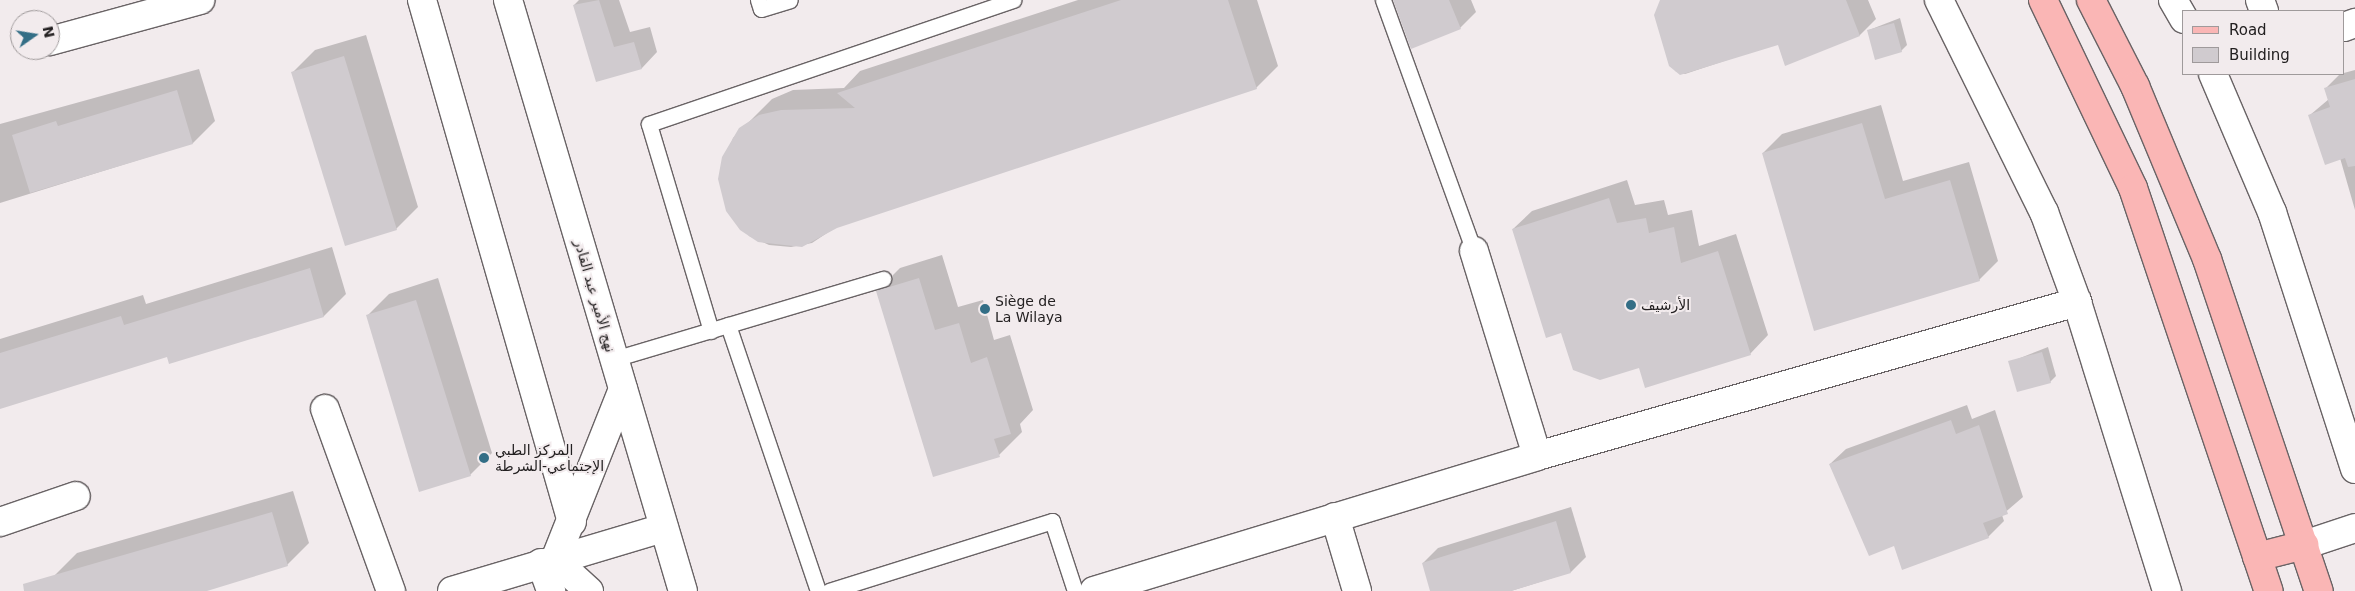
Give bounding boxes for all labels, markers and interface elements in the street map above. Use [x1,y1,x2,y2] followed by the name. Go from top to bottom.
[10,10,60,60] north arrow
[2182,10,2345,75] legend
[2229,21,2267,39] text: Road
[40,24,58,39] text: N
[2229,46,2290,64] text: Building
[571,238,619,354] street label: نهج الأمير عبد القادر
[995,293,1063,326] place label: Siège de La Wilaya
[1641,297,1690,313] place label: الأرشيف
[1625,299,1637,311] marker: الأرشيف
[979,303,991,315] marker: Siège de La Wilaya
[495,442,604,474] place label: المركز الطبي الإجتماعي-الشرطة
[477,451,491,465] marker: المركز الطبي الإجتماعي-الشرطة

